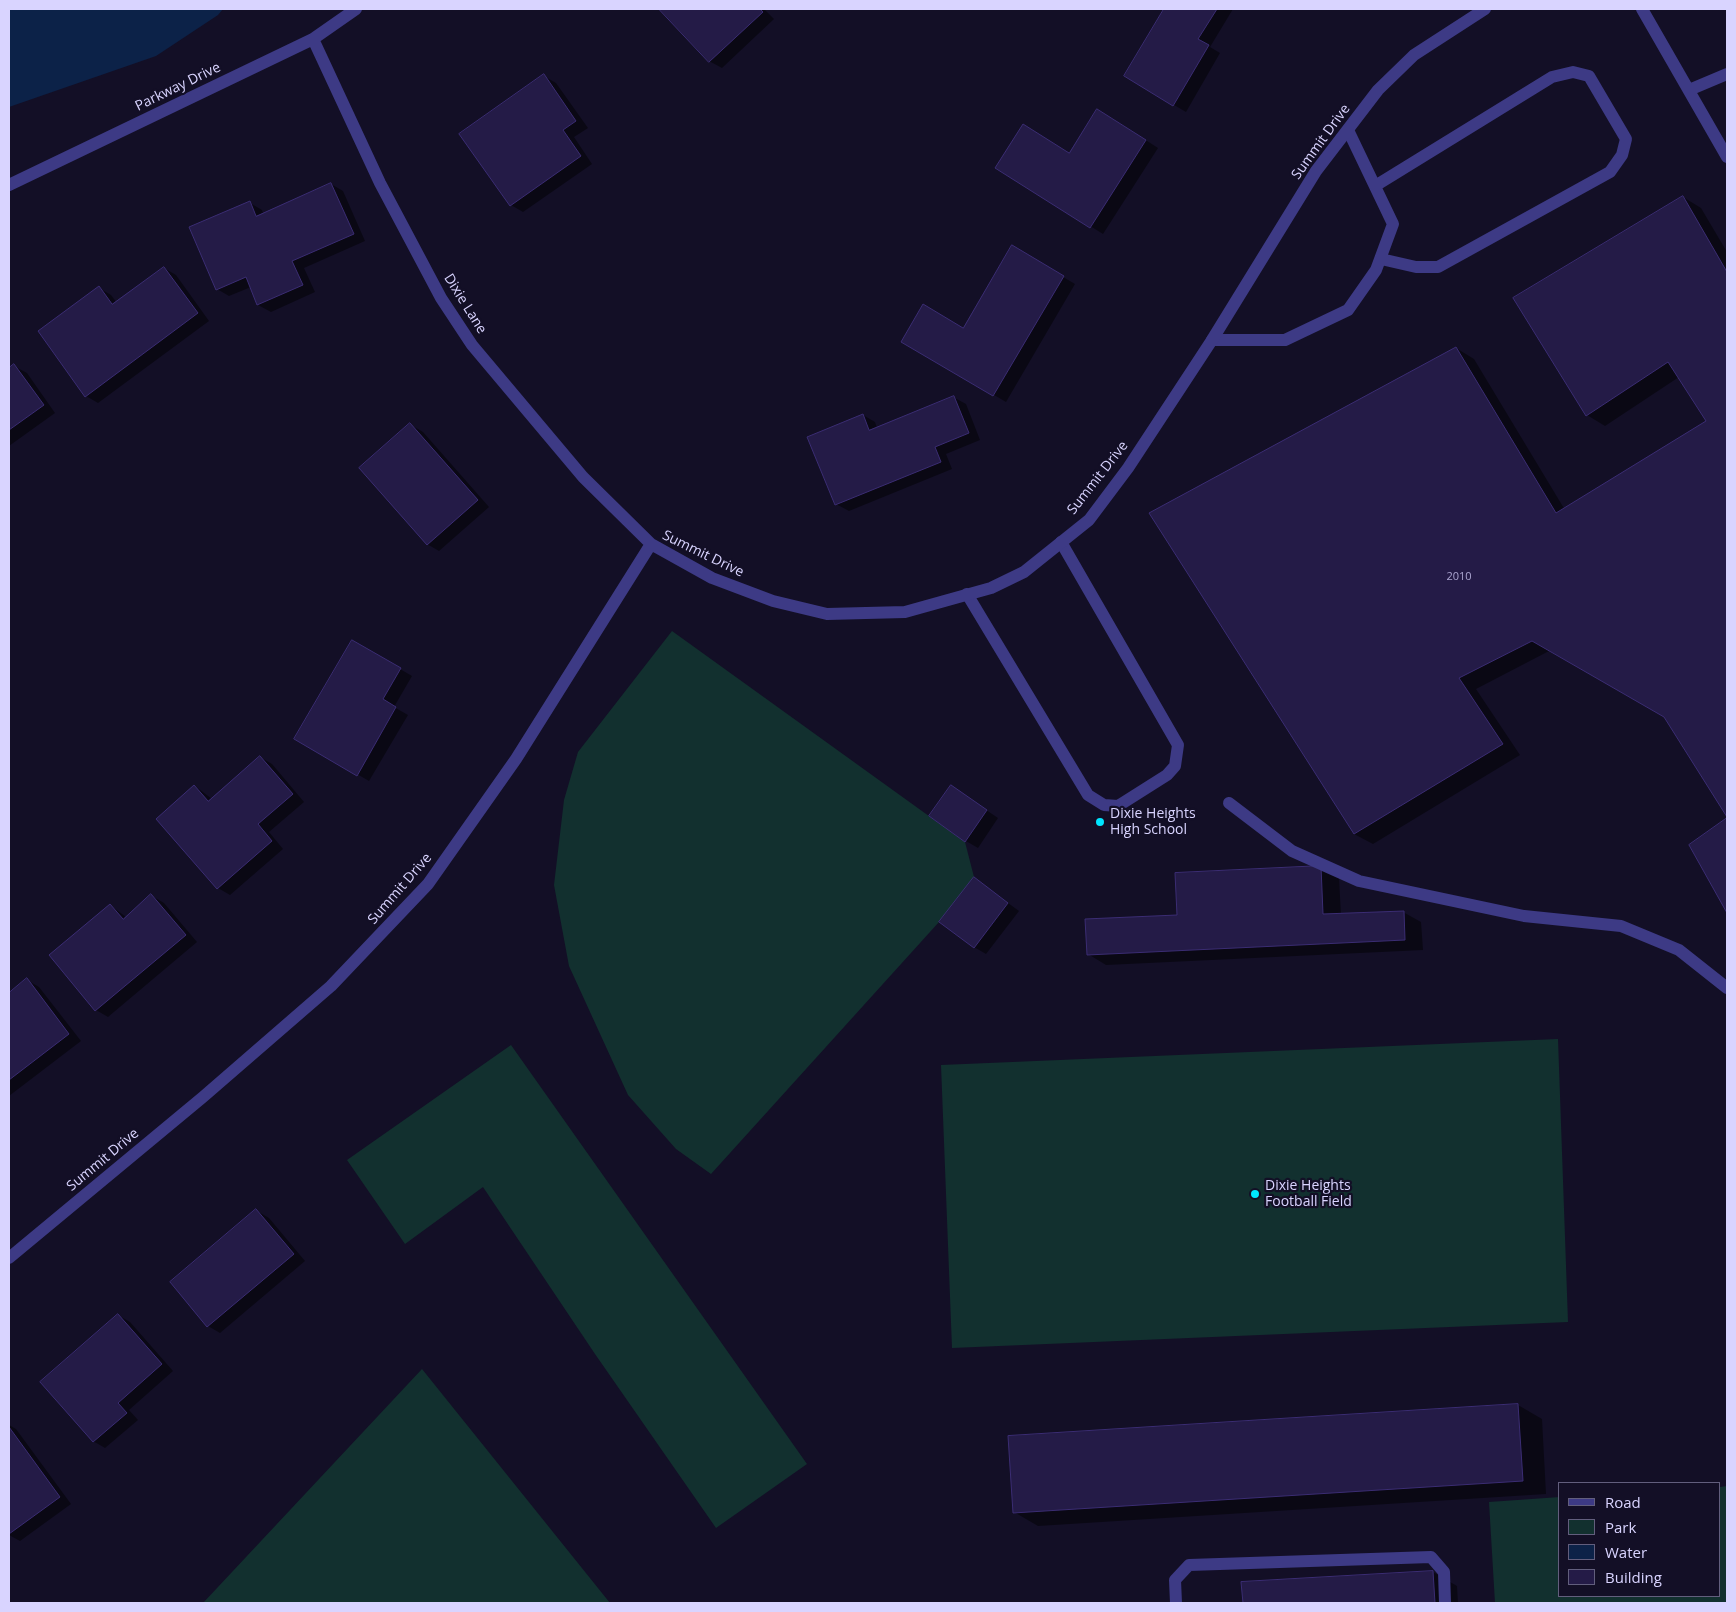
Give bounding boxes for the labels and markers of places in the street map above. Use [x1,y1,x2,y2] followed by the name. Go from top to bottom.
[1110,806,1196,839] place label: Dixie Heights High School
[1094,816,1106,828] marker: Dixie Heights High School
[1265,1178,1352,1210] place label: Dixie Heights Football Field
[1249,1188,1261,1200] marker: Dixie Heights Football Field

